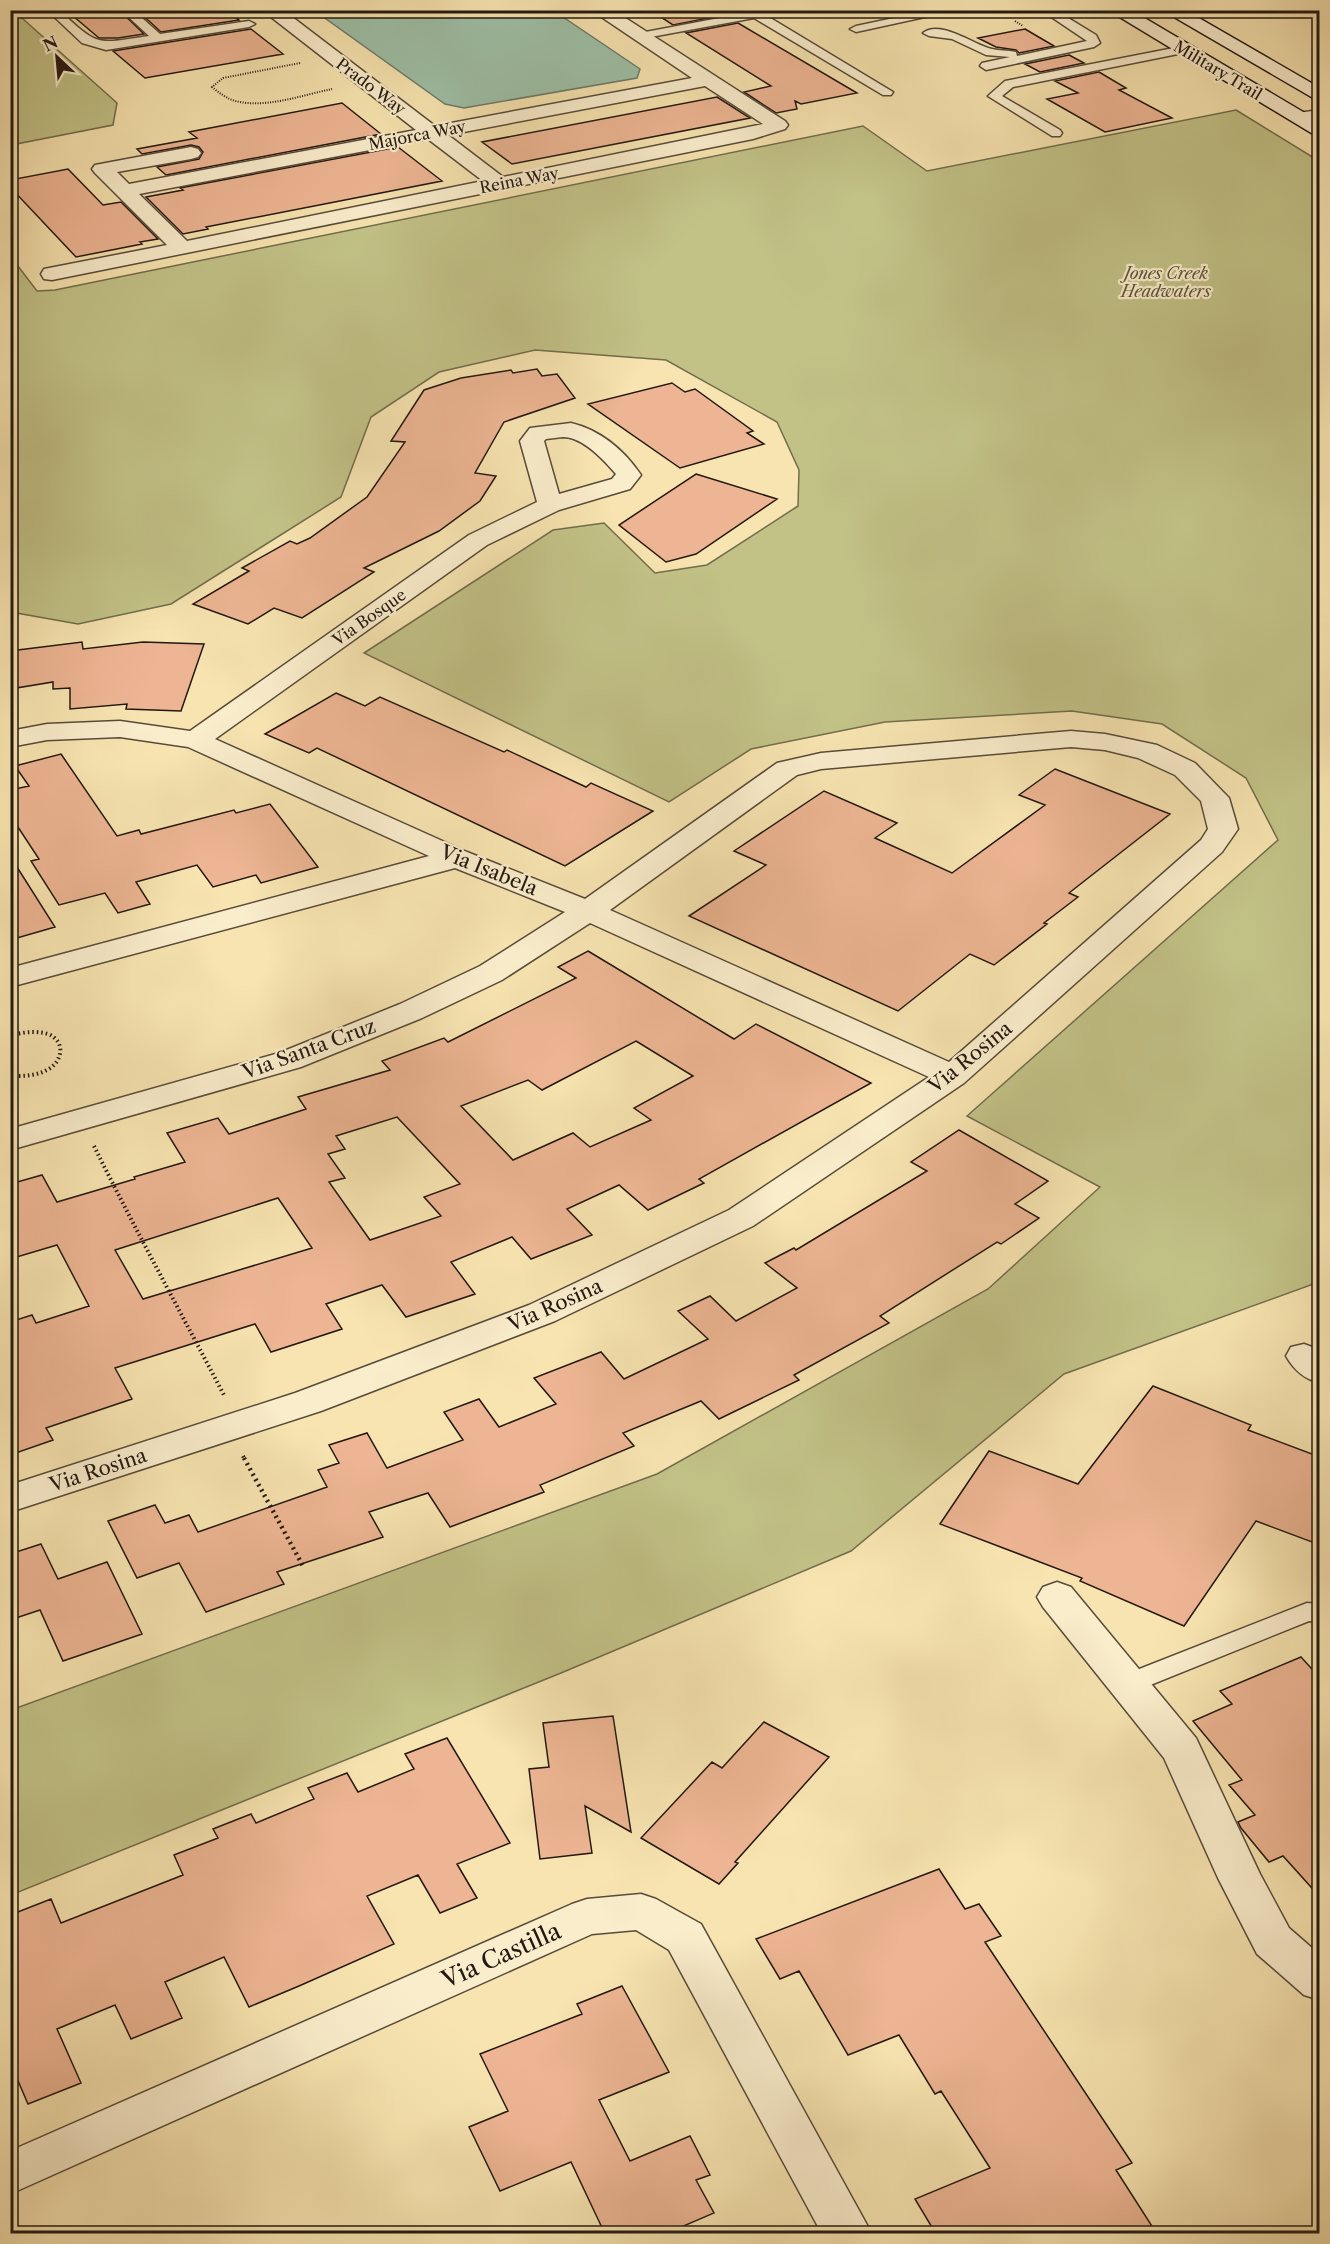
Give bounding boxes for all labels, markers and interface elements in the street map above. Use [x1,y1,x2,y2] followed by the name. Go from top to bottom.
[27,27,87,87] north arrow
[40,31,61,56] text: N
[1170,36,1266,104] street label: Military Trail
[332,53,411,119] street label: Prado Way
[367,116,468,154] street label: Majorca Way
[478,162,561,197] street label: Reina Way
[1119,263,1211,301] park label: Jones Creek Headwaters
[327,584,410,650] street label: Via Bosque
[436,839,541,901] street label: Via Isabela
[238,1014,379,1085] street label: Via Santa Cruz
[923,1016,1017,1099] street label: Via Rosina
[503,1273,606,1337] street label: Via Rosina
[45,1443,150,1497] street label: Via Rosina
[436,1916,565,1995] street label: Via Castilla

